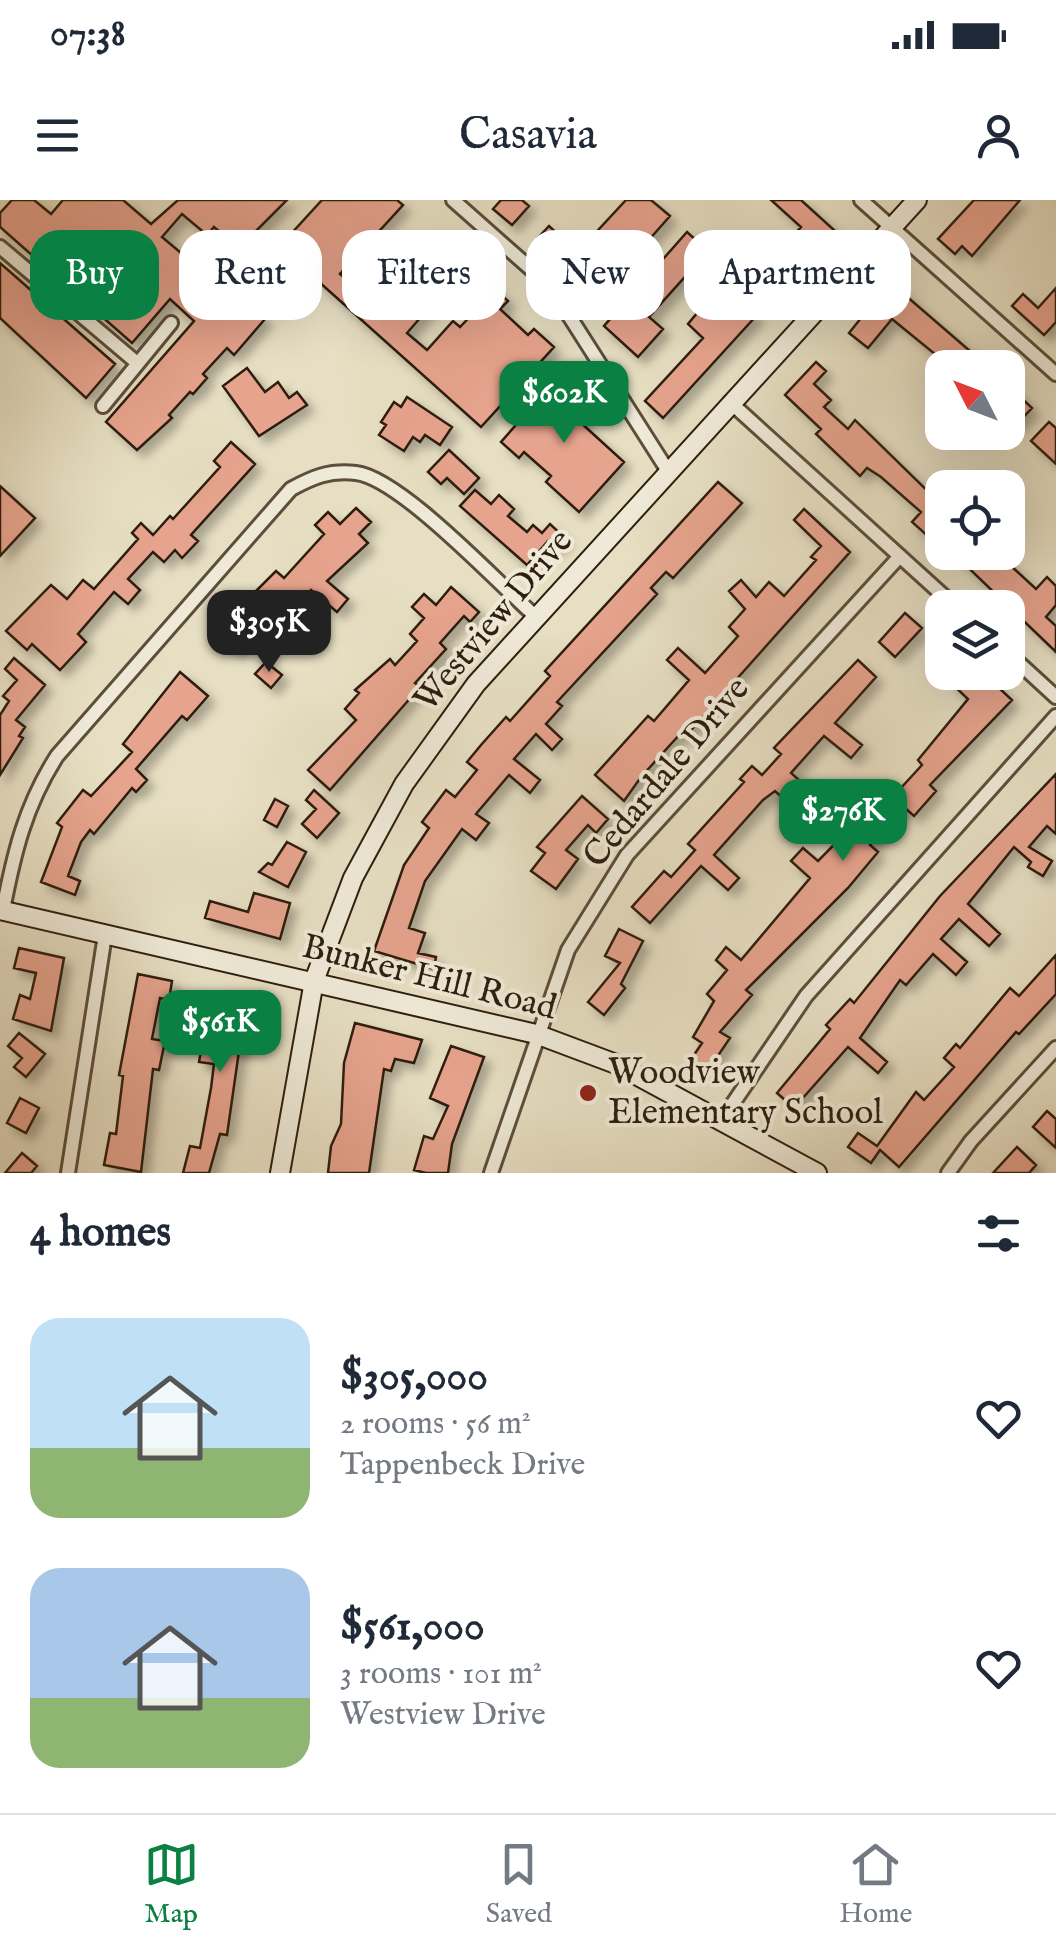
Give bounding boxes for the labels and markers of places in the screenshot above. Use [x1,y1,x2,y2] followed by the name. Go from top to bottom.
[494,361,634,446] pin: $602K
[199,590,339,675] pin: $305K
[773,779,913,864] pin: $276K
[150,990,290,1075] pin: $561K
[608,1051,883,1136] place label: Woodview Elementary School
[577,1082,599,1104] marker: Woodview Elementary School

